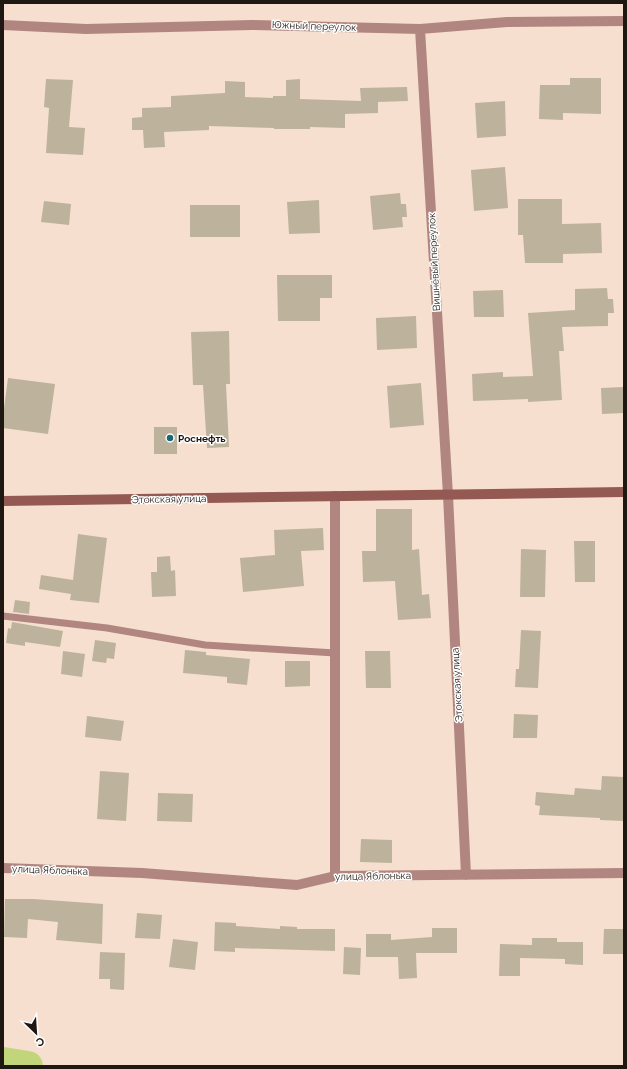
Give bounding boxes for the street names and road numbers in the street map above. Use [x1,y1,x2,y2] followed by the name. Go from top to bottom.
[272,19,356,33] street label: Южный переулок
[426,212,442,312] street label: Вишнёвый переулок
[132,493,206,505] street label: Этокская улица
[450,647,464,723] street label: Этокская улица
[12,863,88,877] street label: улица Яблонька
[335,870,411,882] street label: улица Яблонька

